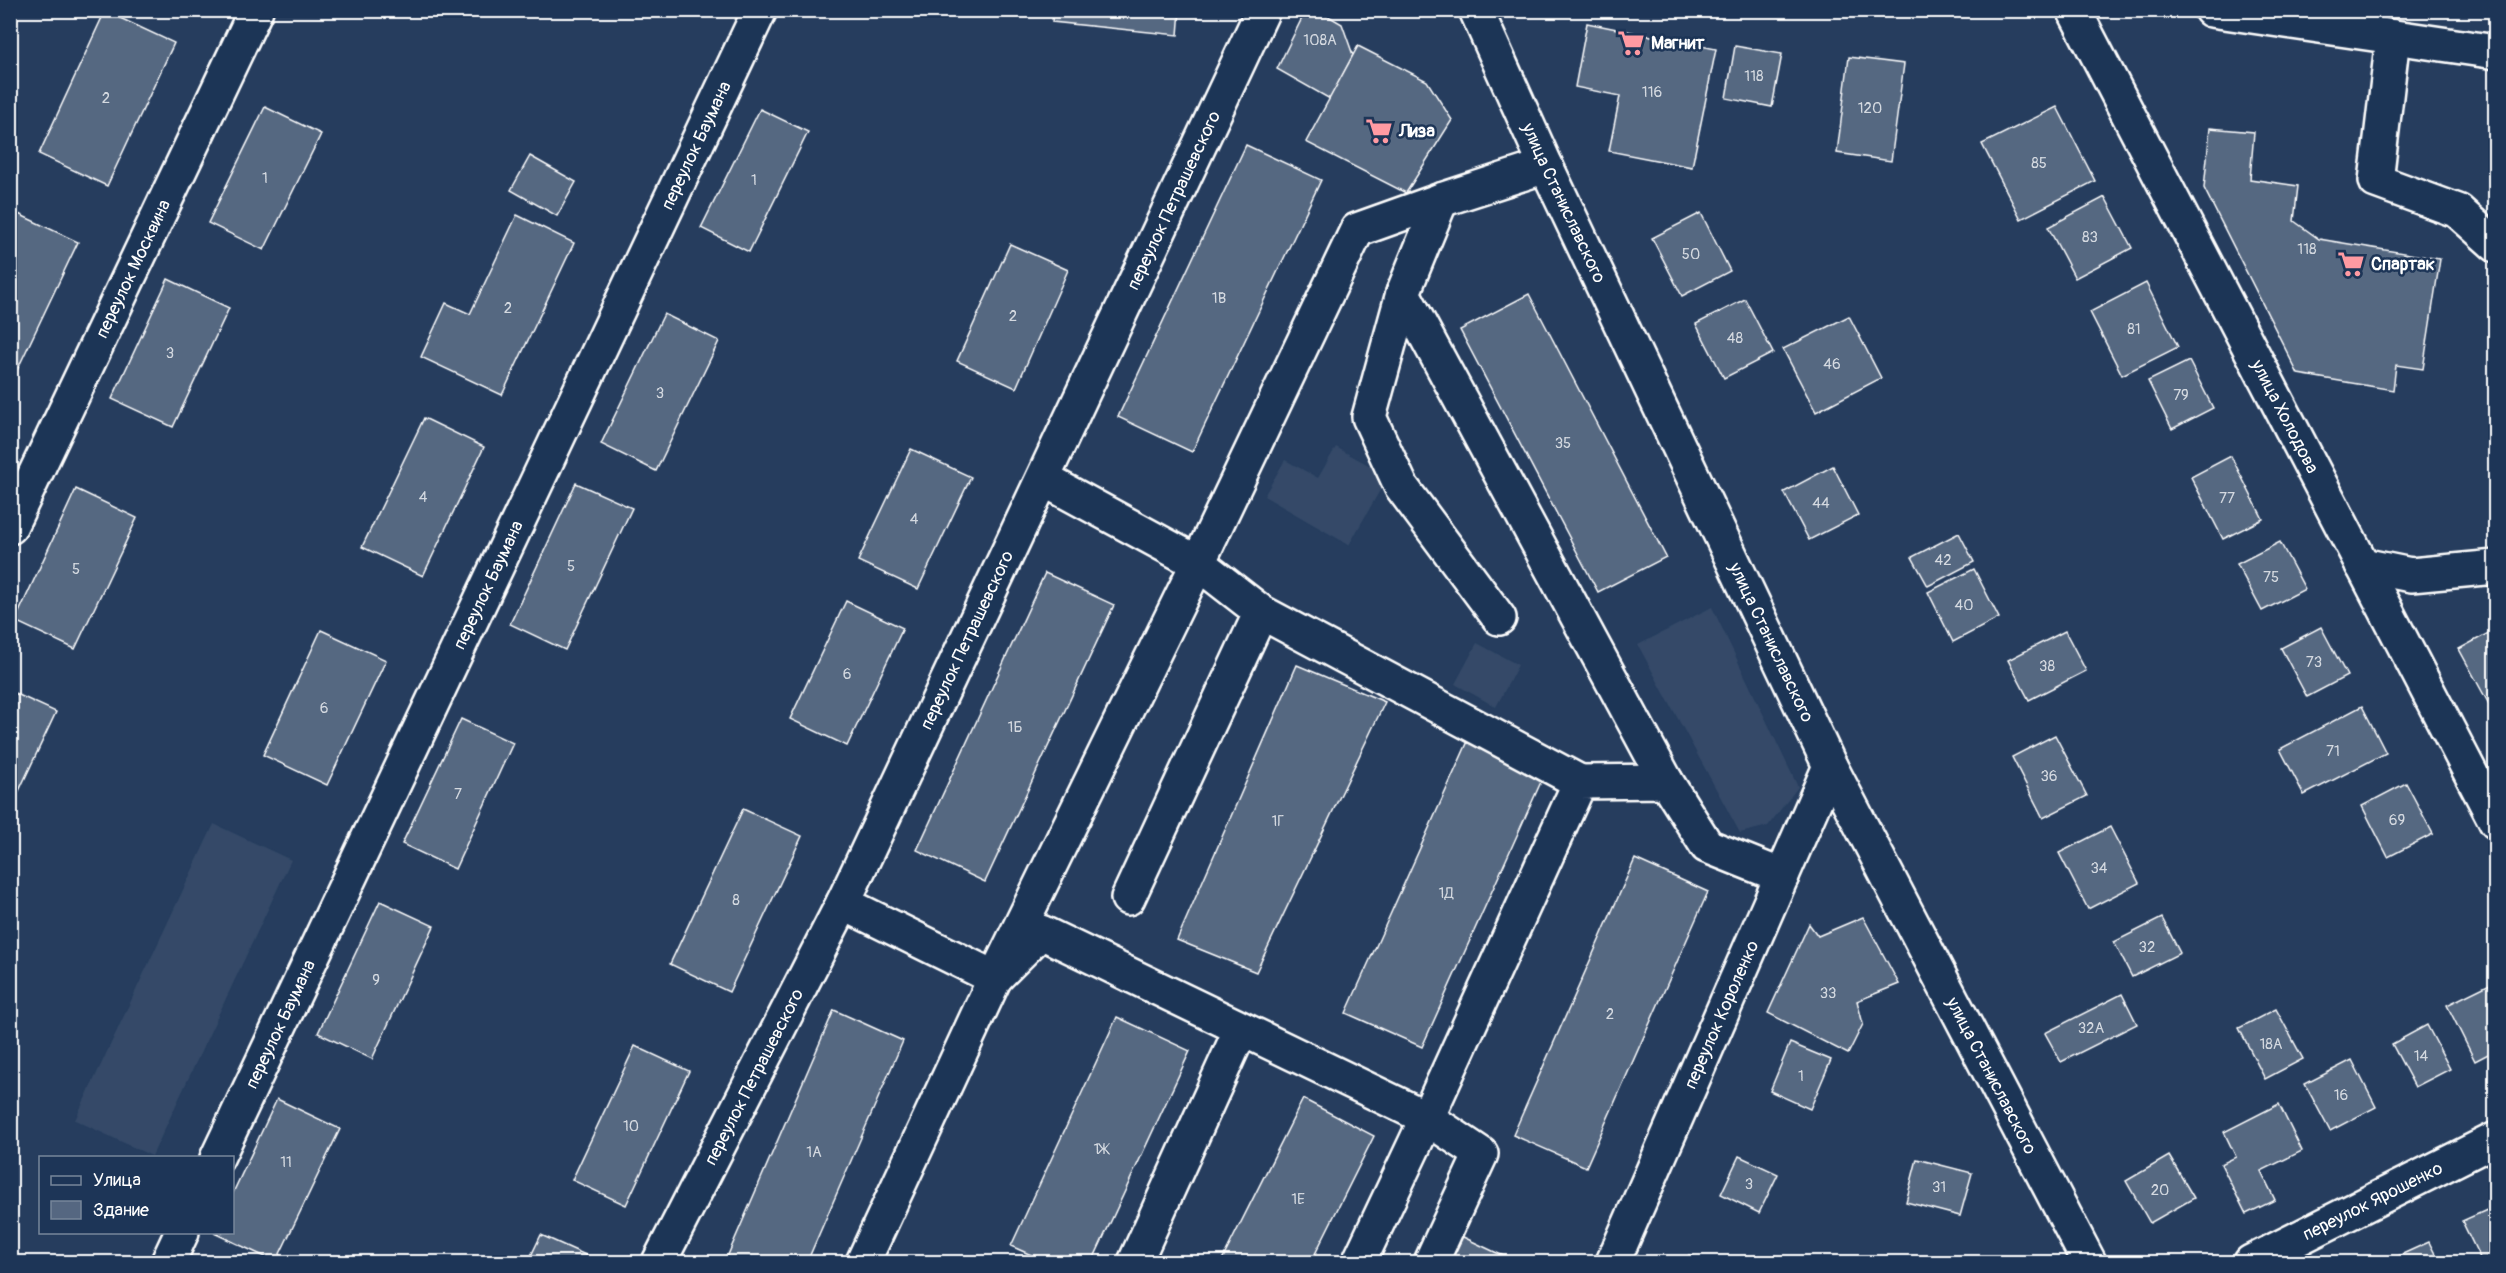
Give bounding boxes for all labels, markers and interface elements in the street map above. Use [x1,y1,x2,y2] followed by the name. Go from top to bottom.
[1616,28,1646,58] supermarket icon: Магнит
[1303,31,1337,50] house number: 108А
[1651,32,1705,55] place label: Магнит
[1744,67,1764,86] house number: 118
[656,78,737,214] street label: переулок Баумана
[1642,83,1662,102] house number: 116
[102,89,110,108] house number: 2
[1858,99,1882,118] house number: 120
[1122,107,1226,294] street label: переулок Петрашевского
[1364,116,1394,146] supermarket icon: Лиза
[1516,119,1611,287] street label: улица Станиславского
[1398,120,1435,143] place label: Лиза
[2031,154,2047,173] house number: 85
[262,169,268,188] house number: 1
[751,171,757,190] house number: 1
[91,196,176,342] street label: переулок Москвина
[2082,228,2098,247] house number: 83
[2297,240,2317,259] house number: 118
[1682,245,1700,264] house number: 50
[2336,249,2366,279] supermarket icon: Спартак
[2371,253,2435,276] place label: Спартак
[1212,289,1226,308] house number: 1В
[504,299,512,318] house number: 2
[1009,307,1017,326] house number: 2
[2127,320,2141,339] house number: 81
[1727,329,1744,348] house number: 48
[166,344,174,363] house number: 3
[1823,355,1841,374] house number: 46
[2245,355,2324,477] street label: улица Холодова
[656,384,664,403] house number: 3
[2173,386,2189,405] house number: 79
[1555,434,1571,453] house number: 35
[419,488,428,507] house number: 4
[2219,489,2235,508] house number: 77
[1812,494,1830,513] house number: 44
[910,510,919,529] house number: 4
[448,517,529,653] street label: переулок Баумана
[915,547,1019,734] street label: переулок Петрашевского
[1934,551,1952,570] house number: 42
[567,557,575,576] house number: 5
[1723,558,1819,726] street label: улица Станиславского
[72,560,80,579] house number: 5
[2263,568,2279,587] house number: 75
[1955,596,1973,615] house number: 40
[2306,653,2322,672] house number: 73
[2039,657,2055,676] house number: 38
[843,665,851,684] house number: 6
[320,699,328,718] house number: 6
[1008,718,1022,737] house number: 1Б
[2326,742,2340,761] house number: 71
[2040,767,2058,786] house number: 36
[454,785,462,804] house number: 7
[2389,811,2405,830] house number: 69
[1271,812,1285,831] house number: 1Г
[2090,859,2108,878] house number: 34
[1439,884,1454,903] house number: 1Д
[732,891,740,910] house number: 8
[1679,937,1764,1093] street label: переулок Короленко
[2139,938,2155,957] house number: 32
[240,956,321,1093] street label: переулок Баумана
[372,971,380,990] house number: 9
[1820,984,1836,1003] house number: 33
[700,985,809,1169] street label: переулок Петрашевского
[1940,992,2042,1159] street label: улица Станиславского
[1606,1005,1614,1024] house number: 2
[2078,1019,2105,1038] house number: 32А
[2259,1035,2283,1054] house number: 18А
[2414,1047,2429,1066] house number: 14
[1798,1067,1804,1086] house number: 1
[2334,1086,2348,1105] house number: 16
[623,1117,639,1136] house number: 10
[1094,1140,1110,1159] house number: 1Ж
[806,1143,822,1162] house number: 1А
[280,1153,292,1172] house number: 11
[39,1156,234,1234] legend
[2299,1157,2447,1246] street label: переулок Ярошенко
[93,1169,141,1192] text: Улица
[1745,1175,1753,1194] house number: 3
[1932,1178,1946,1197] house number: 31
[2151,1181,2169,1200] house number: 20
[1291,1190,1305,1209] house number: 1Е
[93,1199,149,1222] text: Здание

